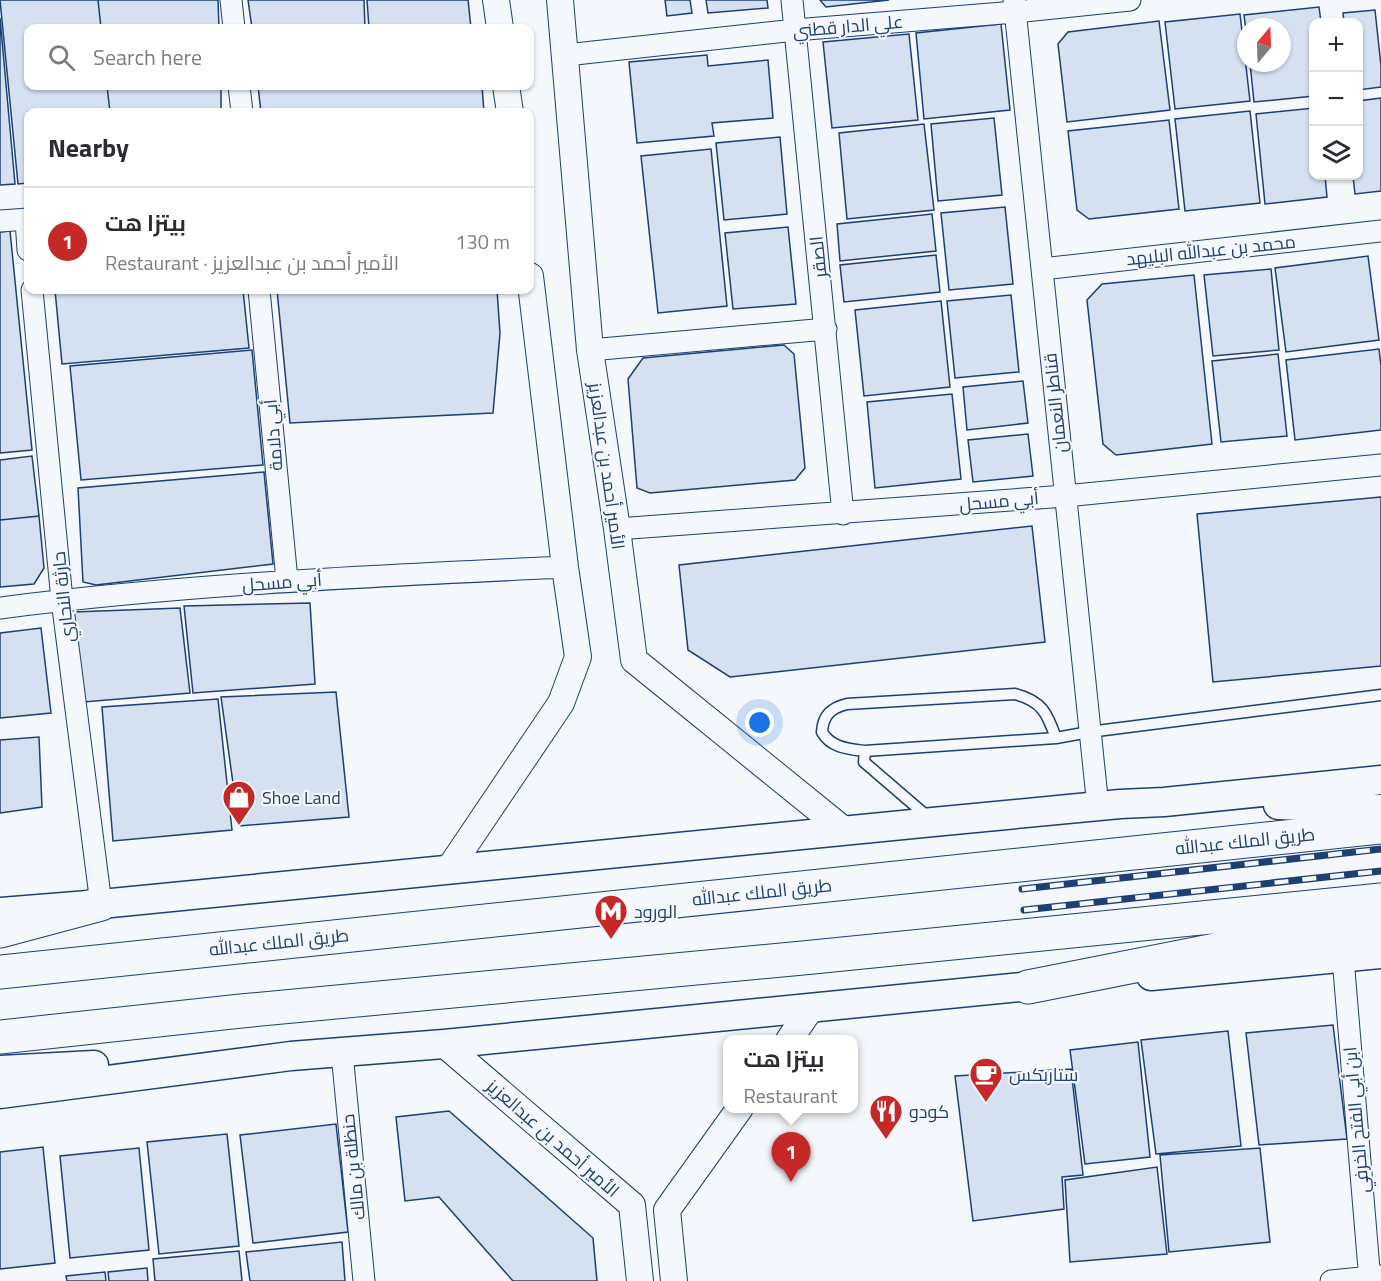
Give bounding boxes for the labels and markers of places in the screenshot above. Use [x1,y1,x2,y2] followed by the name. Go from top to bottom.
[221,779,257,826] shop icon: Shoe Land
[262,784,341,811] place label: Shoe Land
[593,893,629,940] metro station icon: الورود
[634,898,677,925] place label: الورود
[968,1056,1004,1103] cafe icon: ستاربكس
[1009,1061,1078,1088] place label: ستاربكس
[868,1093,904,1140] restaurant icon: كودو
[909,1098,949,1125] place label: كودو
[772,1132,810,1182] pin: 1

